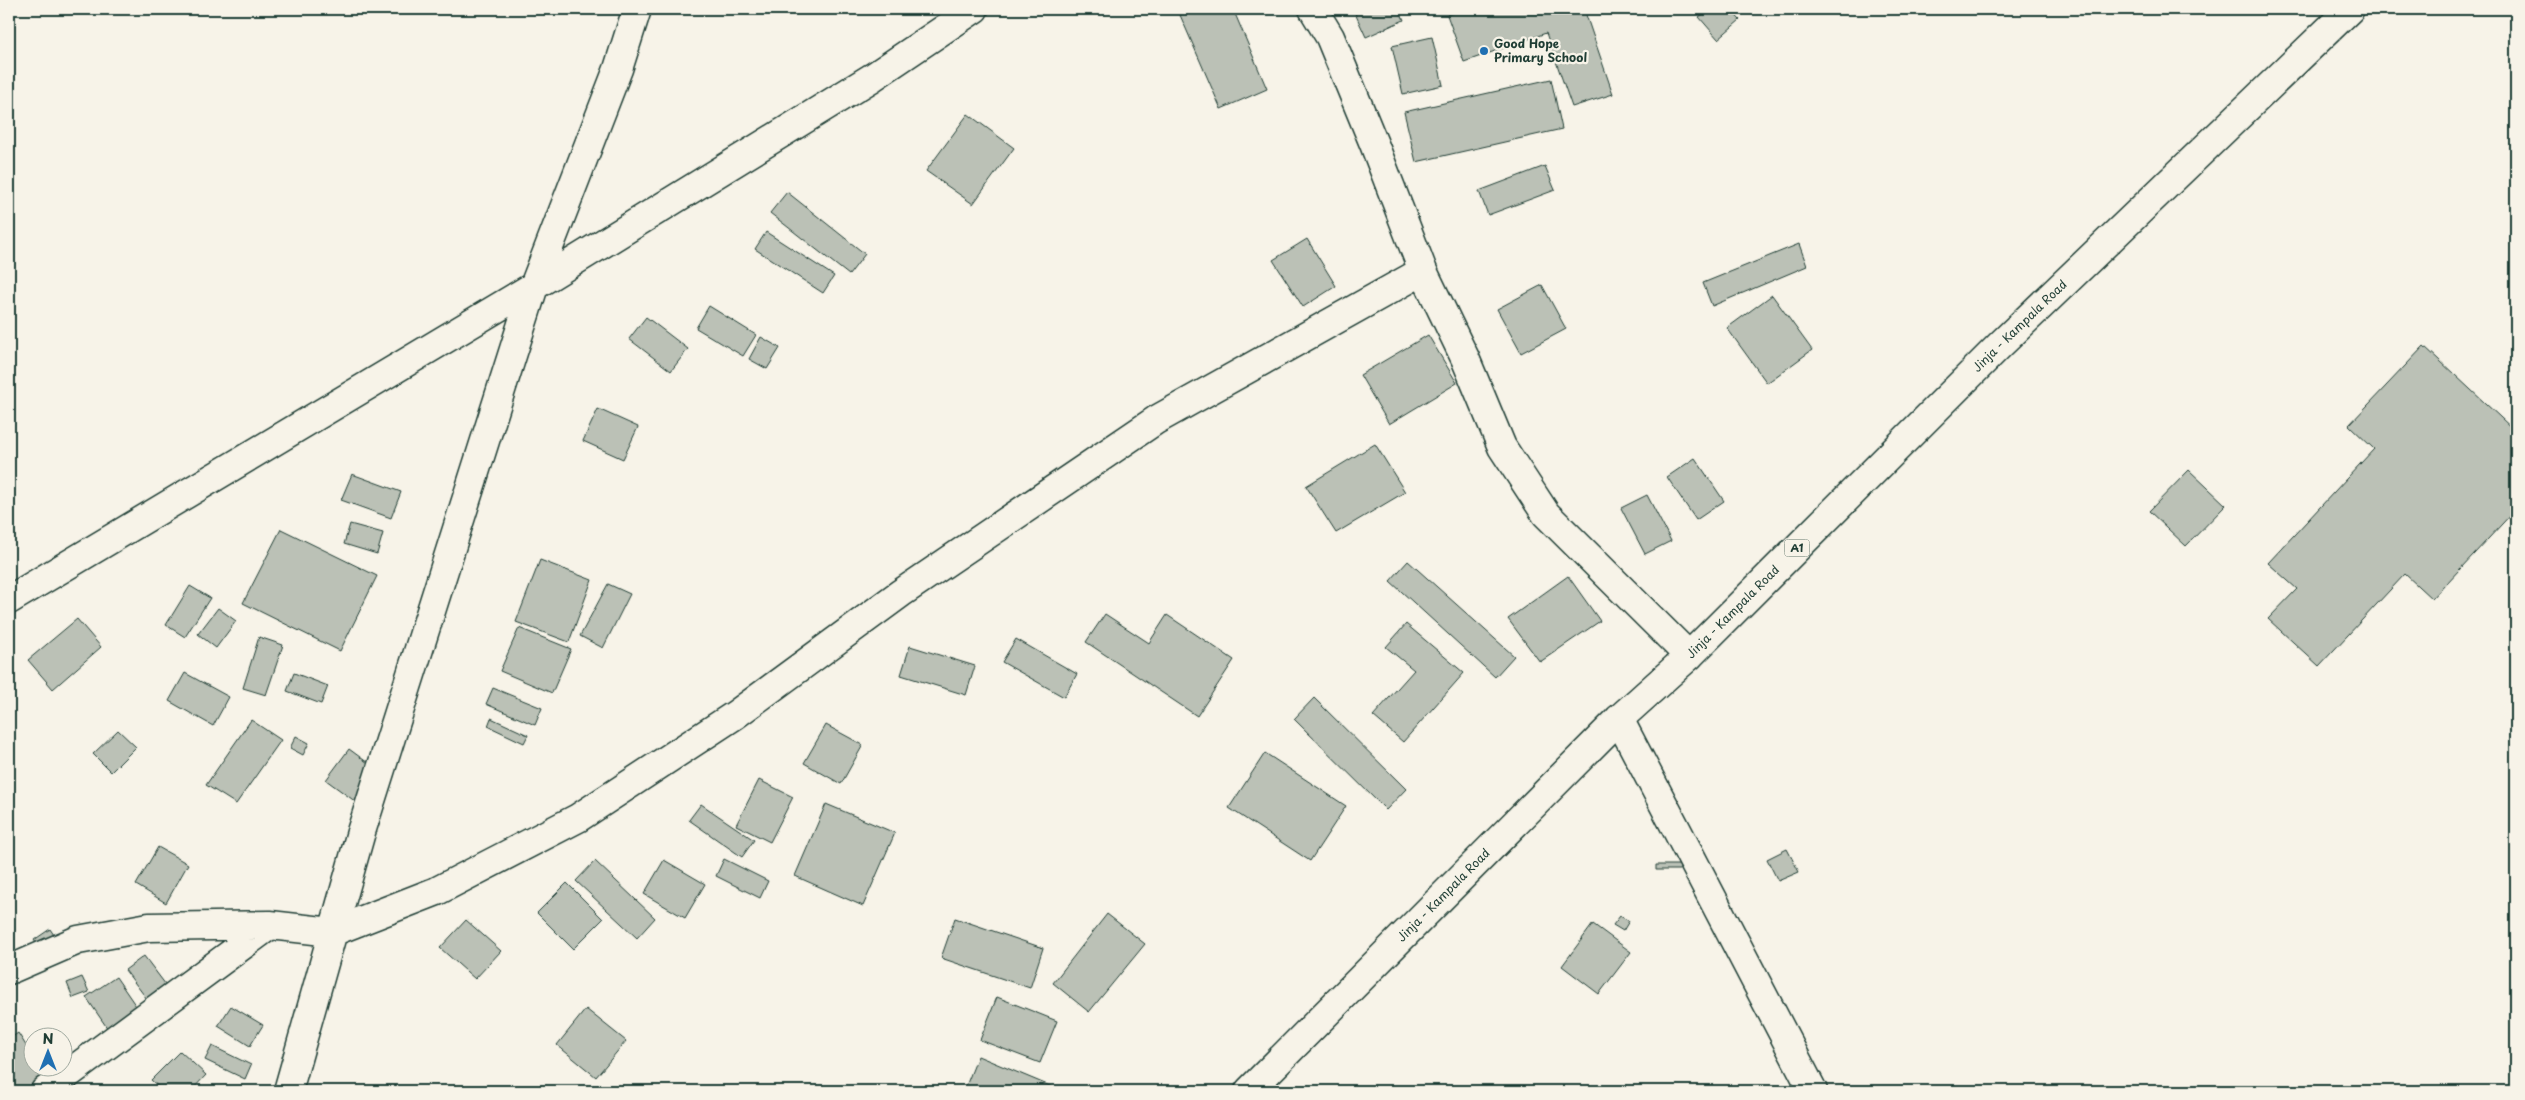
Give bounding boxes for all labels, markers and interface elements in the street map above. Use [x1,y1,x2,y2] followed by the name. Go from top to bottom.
[1494,34,1587,66] place label: Good Hope Primary School
[1478,45,1490,57] marker: Good Hope Primary School
[1968,275,2070,376] street label: Jinja - Kampala Road
[1784,540,1810,556] road number: A1
[1682,561,1783,662] street label: Jinja - Kampala Road
[1392,844,1494,945] street label: Jinja - Kampala Road
[22,1028,72,1078] north arrow
[42,1028,54,1049] text: N

